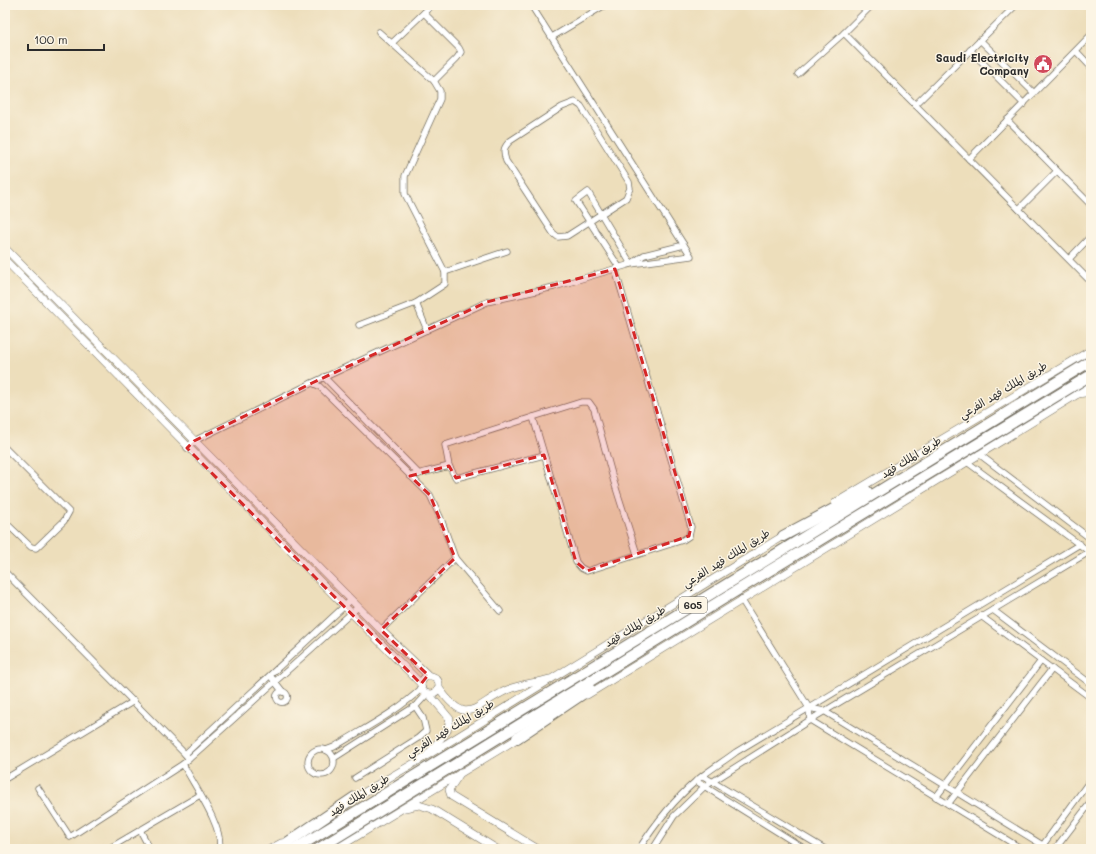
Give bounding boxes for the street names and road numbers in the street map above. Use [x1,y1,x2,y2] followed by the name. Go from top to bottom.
[956,357,1052,425] street label: طريق الملك فهد الفرعي
[878,432,944,481] street label: طريق الملك فهد
[679,525,774,594] street label: طريق الملك فهد الفرعي
[679,597,707,613] road number: 605
[601,601,668,650] street label: طريق الملك فهد
[403,695,499,763] street label: طريق الملك فهد الفرعي
[326,770,392,819] street label: طريق الملك فهد

